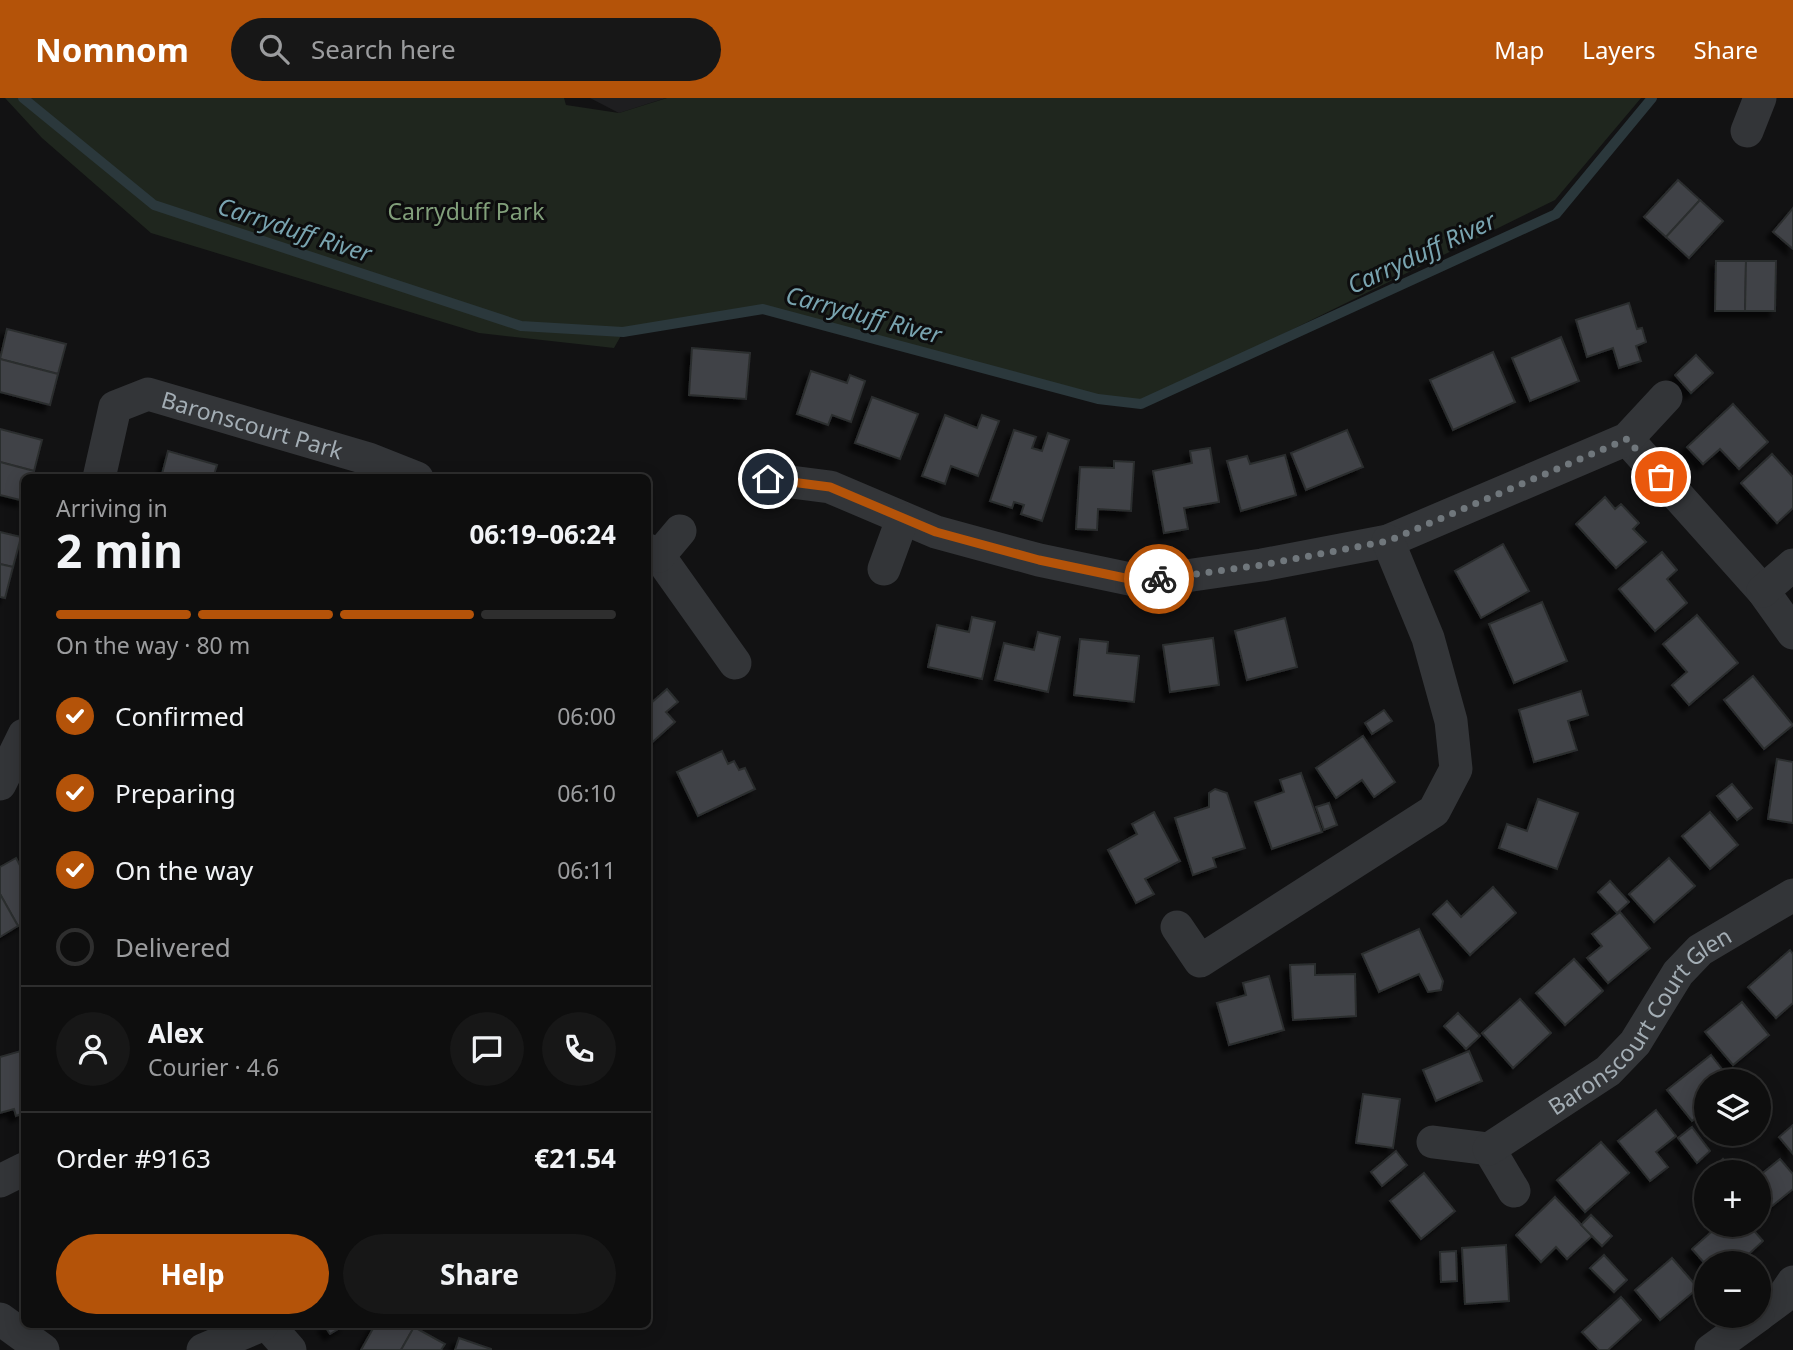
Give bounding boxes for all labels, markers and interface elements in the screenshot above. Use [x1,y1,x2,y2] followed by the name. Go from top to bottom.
[231,18,721,81] search box
[35,27,189,72] text: Nomnom
[255,30,293,68] icon: search
[311,31,456,67] text: Search here
[1494,33,1544,66] text: Map
[1582,33,1656,66] text: Layers
[1694,33,1758,66] text: Share
[214,189,378,270] water label: Carryduff River
[388,195,545,227] park label: Carryduff Park
[1341,203,1502,301] water label: Carryduff River
[782,277,947,351] water label: Carryduff River
[158,383,348,467] street label: Baronscourt Park
[1631,447,1691,507] pin
[738,449,798,509] pin
[1642,458,1680,496] icon: bag
[749,460,787,498] icon: home
[56,492,168,524] text: Arriving in
[469,516,616,552] text: 06:19–06:24
[56,519,183,581] text: 2 min
[1124,544,1194,614] courier
[1140,560,1178,598] icon: bike
[56,629,250,661] text: On the way · 80 m
[56,697,94,735] icon: check
[115,698,245,734] text: Confirmed
[557,700,616,732] text: 06:00
[56,774,94,812] icon: check
[115,775,236,811] text: Preparing
[557,777,616,809] text: 06:10
[56,851,94,889] icon: check
[115,852,253,888] text: On the way
[557,854,616,886] text: 06:11
[1542,919,1737,1122] street label: Baronscourt Court Glen
[115,929,231,965] text: Delivered
[56,1012,130,1086] button: person
[450,1012,524,1086] button: chat
[542,1012,616,1086] button: phone
[148,1015,204,1051] text: Alex
[148,1051,279,1083] text: Courier · 4.6
[1694,1069,1771,1328] map controls
[1694,1069,1771,1146] button: layers
[56,1140,211,1176] text: Order #9163
[534,1140,616,1176] text: €21.54
[1694,1160,1771,1237] button: +
[56,1234,329,1314] button: Help
[343,1234,616,1314] button: Share
[1694,1251,1771,1328] button: −

